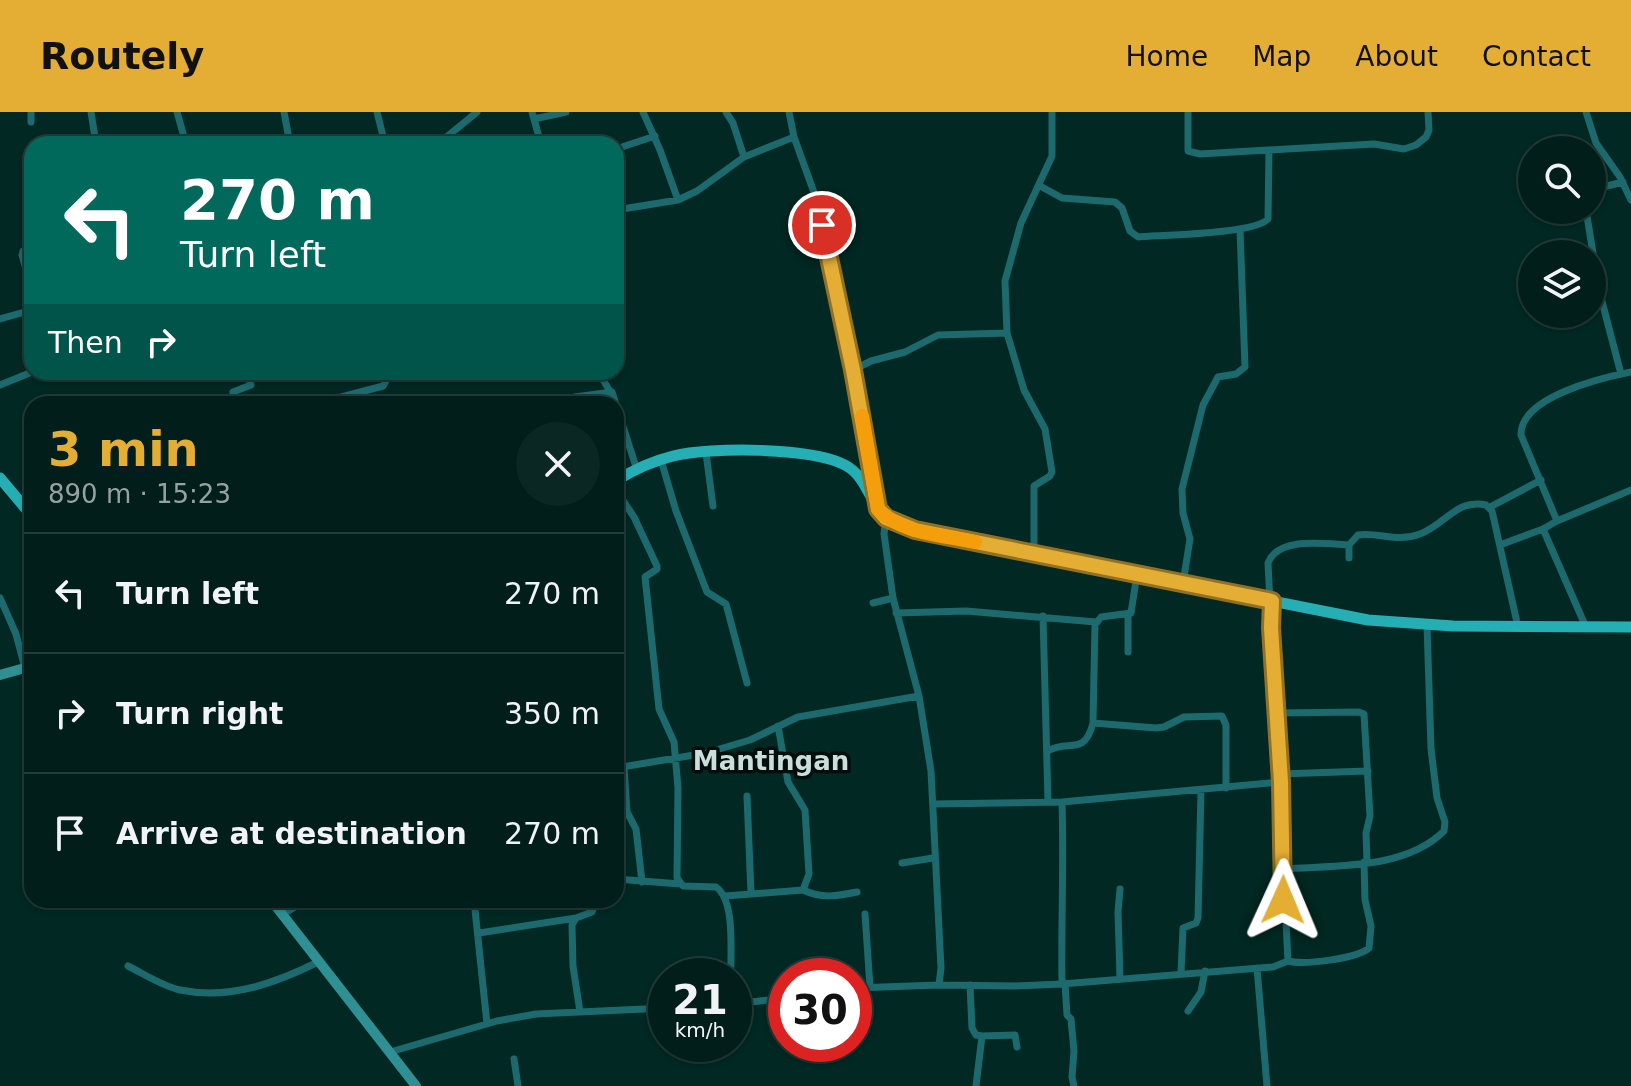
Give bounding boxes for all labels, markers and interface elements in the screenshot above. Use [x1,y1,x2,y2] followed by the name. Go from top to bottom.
[40,34,204,78] text: Routely
[1125,40,1208,73] text: Home
[1252,40,1311,73] text: Map
[1355,40,1438,73] text: About
[1482,40,1591,73] text: Contact
[1518,136,1606,328] map controls
[1518,136,1606,224] button: search
[180,167,375,232] text: 270 m
[48,168,152,272] icon: left
[788,191,856,259] pin
[800,203,844,247] icon: arrive
[180,234,326,275] text: Turn left
[1518,240,1606,328] button: layers
[139,320,183,364] icon: right
[48,325,123,360] text: Then
[48,421,199,477] text: 3 min
[516,422,600,506] button: close
[48,479,231,509] text: 890 m · 15:23
[48,571,92,615] icon: left
[116,576,259,611] text: Turn left
[504,576,600,611] text: 270 m
[48,691,92,735] icon: right
[116,696,283,731] text: Turn right
[504,696,600,731] text: 350 m
[693,746,849,776] district label: Mantingan
[48,811,92,855] icon: arrive
[116,816,467,851] text: Arrive at destination
[504,816,600,851] text: 270 m
[1241,858,1325,942] position arrow
[768,958,872,1062] speed limit sign: 30
[672,977,728,1023] text: 21
[675,1018,725,1042] text: km/h

